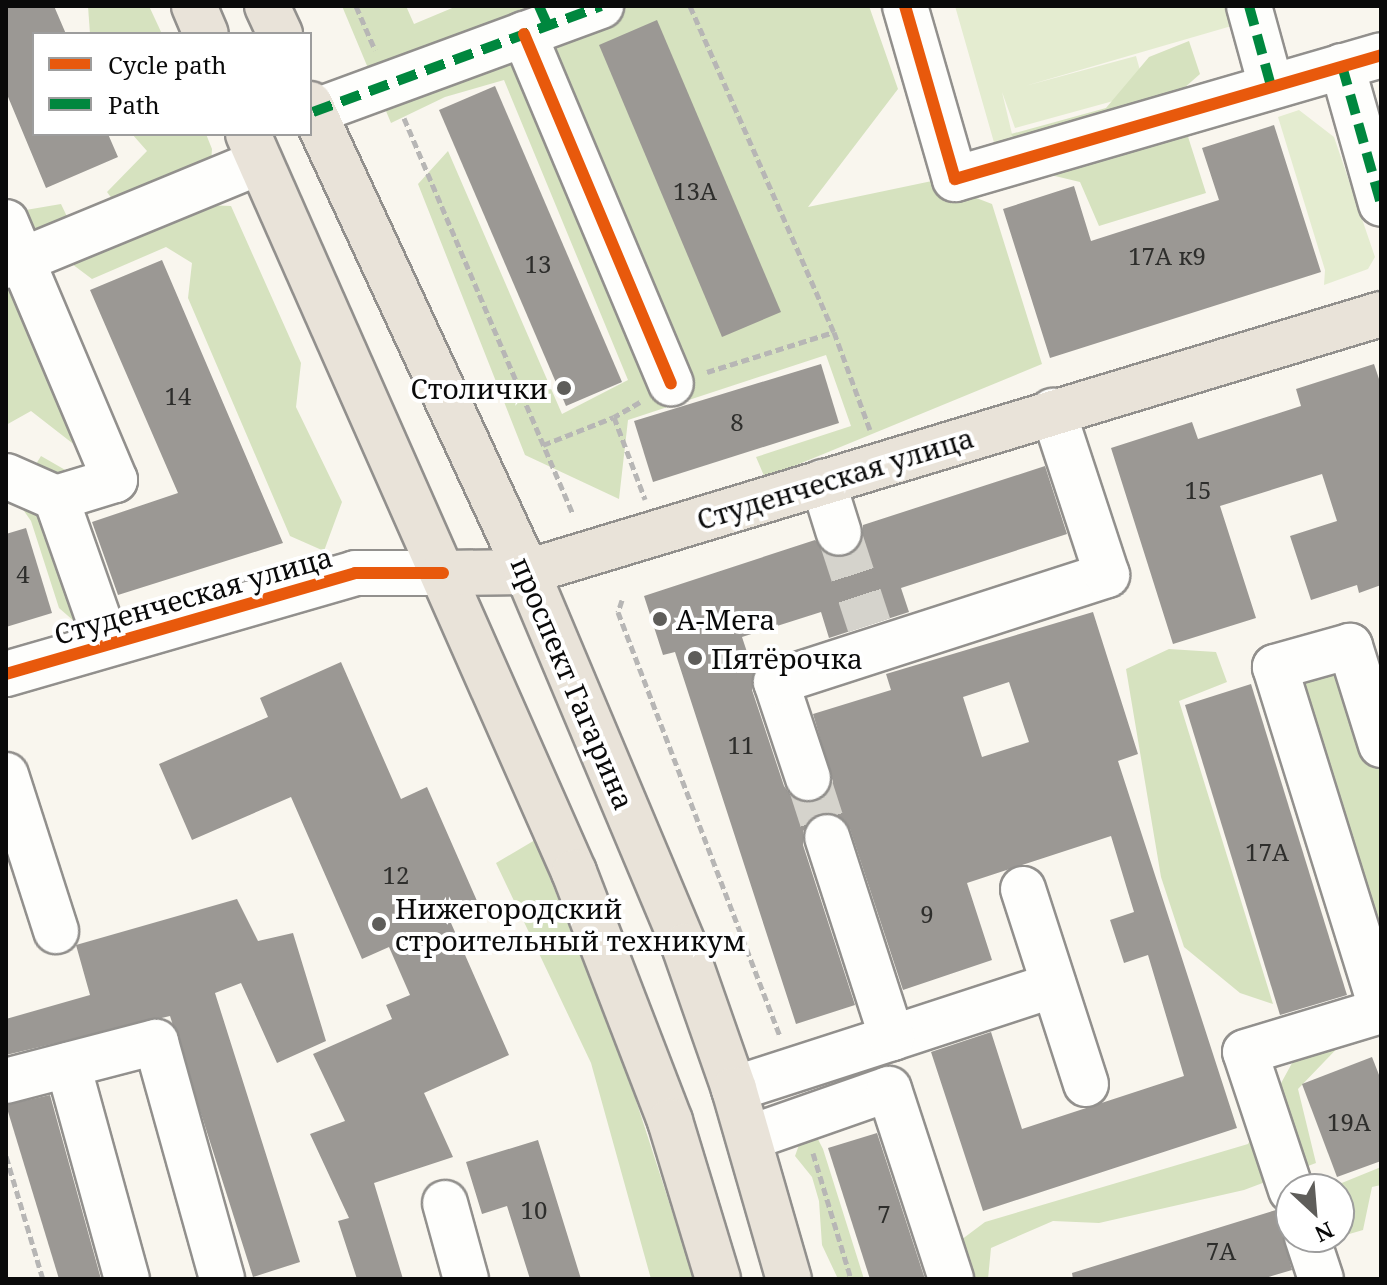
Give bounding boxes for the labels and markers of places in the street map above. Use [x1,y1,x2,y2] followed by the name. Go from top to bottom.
[411,371,548,405] place label: Столички
[555,379,573,397] marker: Столички
[676,602,775,636] place label: А-Мега
[651,610,669,628] marker: А-Мега
[711,641,863,675] place label: Пятёрочка
[686,649,704,667] marker: Пятёрочка
[395,891,746,957] place label: Нижегородский строительный техникум
[370,915,388,933] marker: Нижегородский строительный техникум

